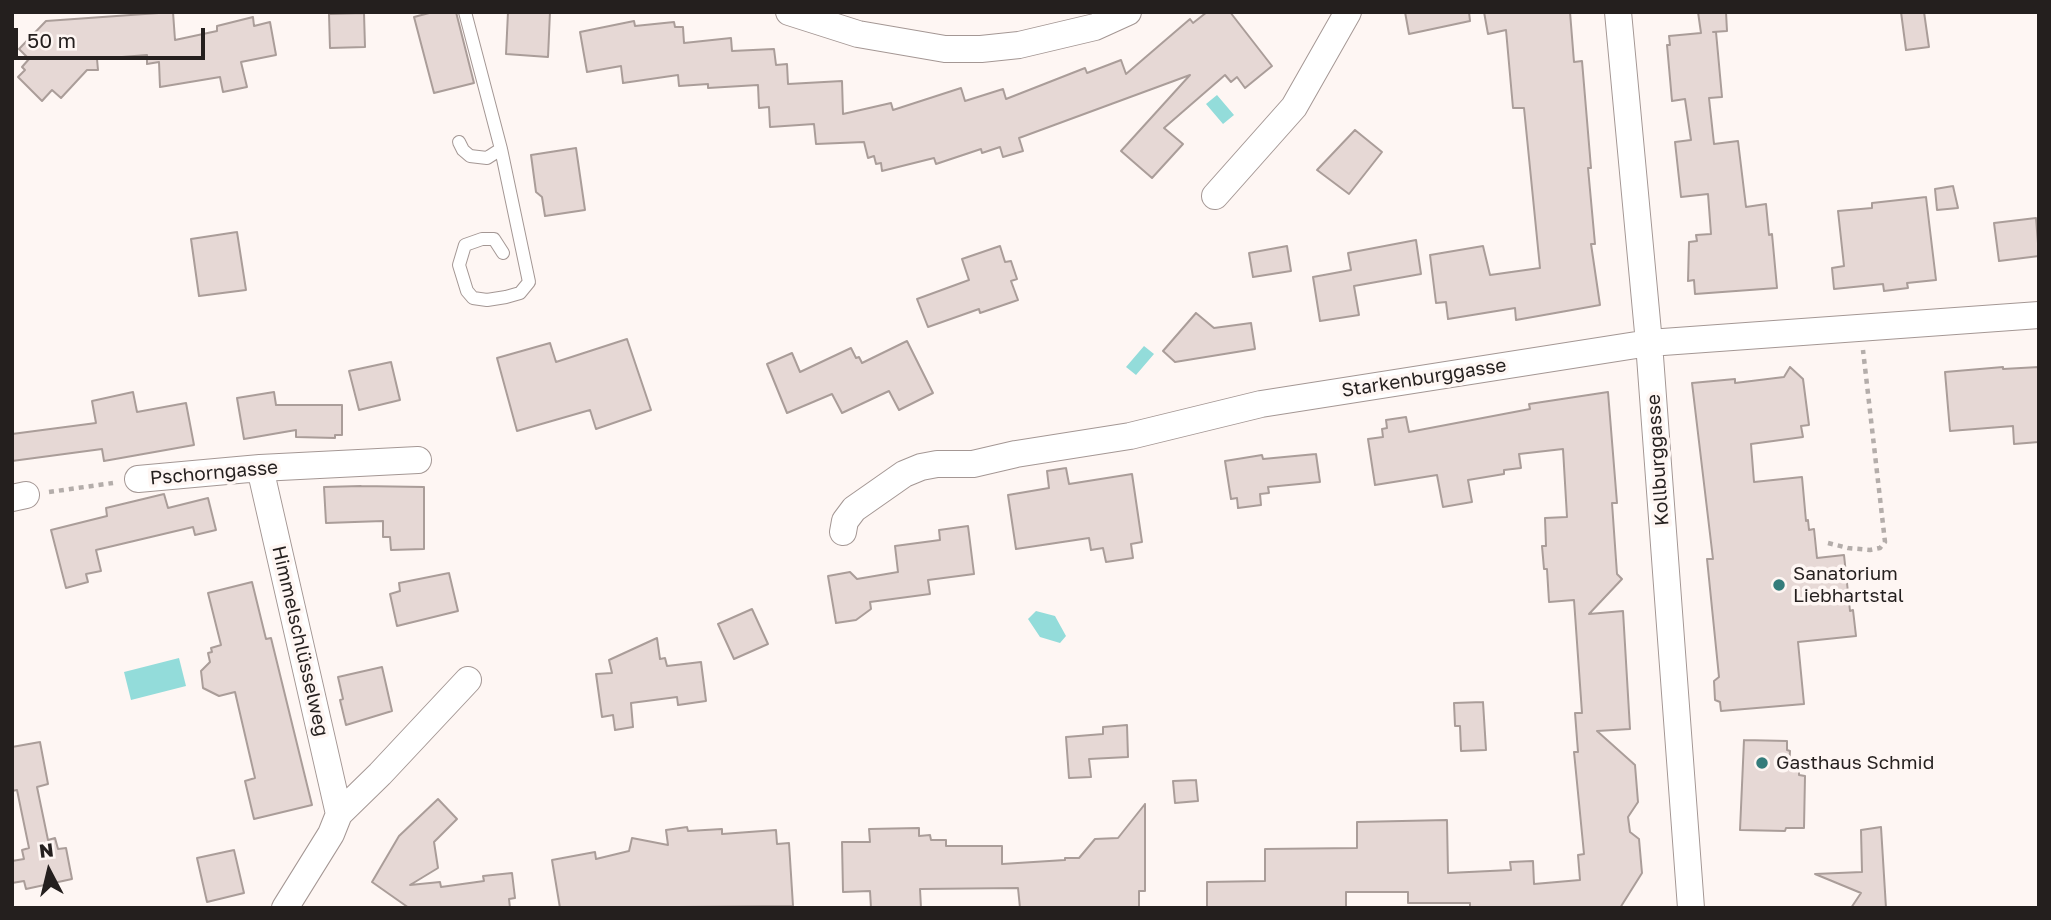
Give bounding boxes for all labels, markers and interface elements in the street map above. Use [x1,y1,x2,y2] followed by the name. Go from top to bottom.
[18,14,208,58] scale bar
[27,27,76,53] text: 50 m
[1340,354,1508,402] street label: Starkenburggasse
[1642,393,1674,527] street label: Kollburggasse
[149,456,279,490] street label: Pschorngasse
[267,543,333,739] street label: Himmelschlüsselweg
[1793,563,1904,607] place label: Sanatorium Liebhartstal
[1771,577,1787,593] marker: Sanatorium Liebhartstal
[1776,752,1934,774] place label: Gasthaus Schmid
[1754,755,1770,771] marker: Gasthaus Schmid
[14,836,84,906] north arrow
[38,837,55,862] text: N

